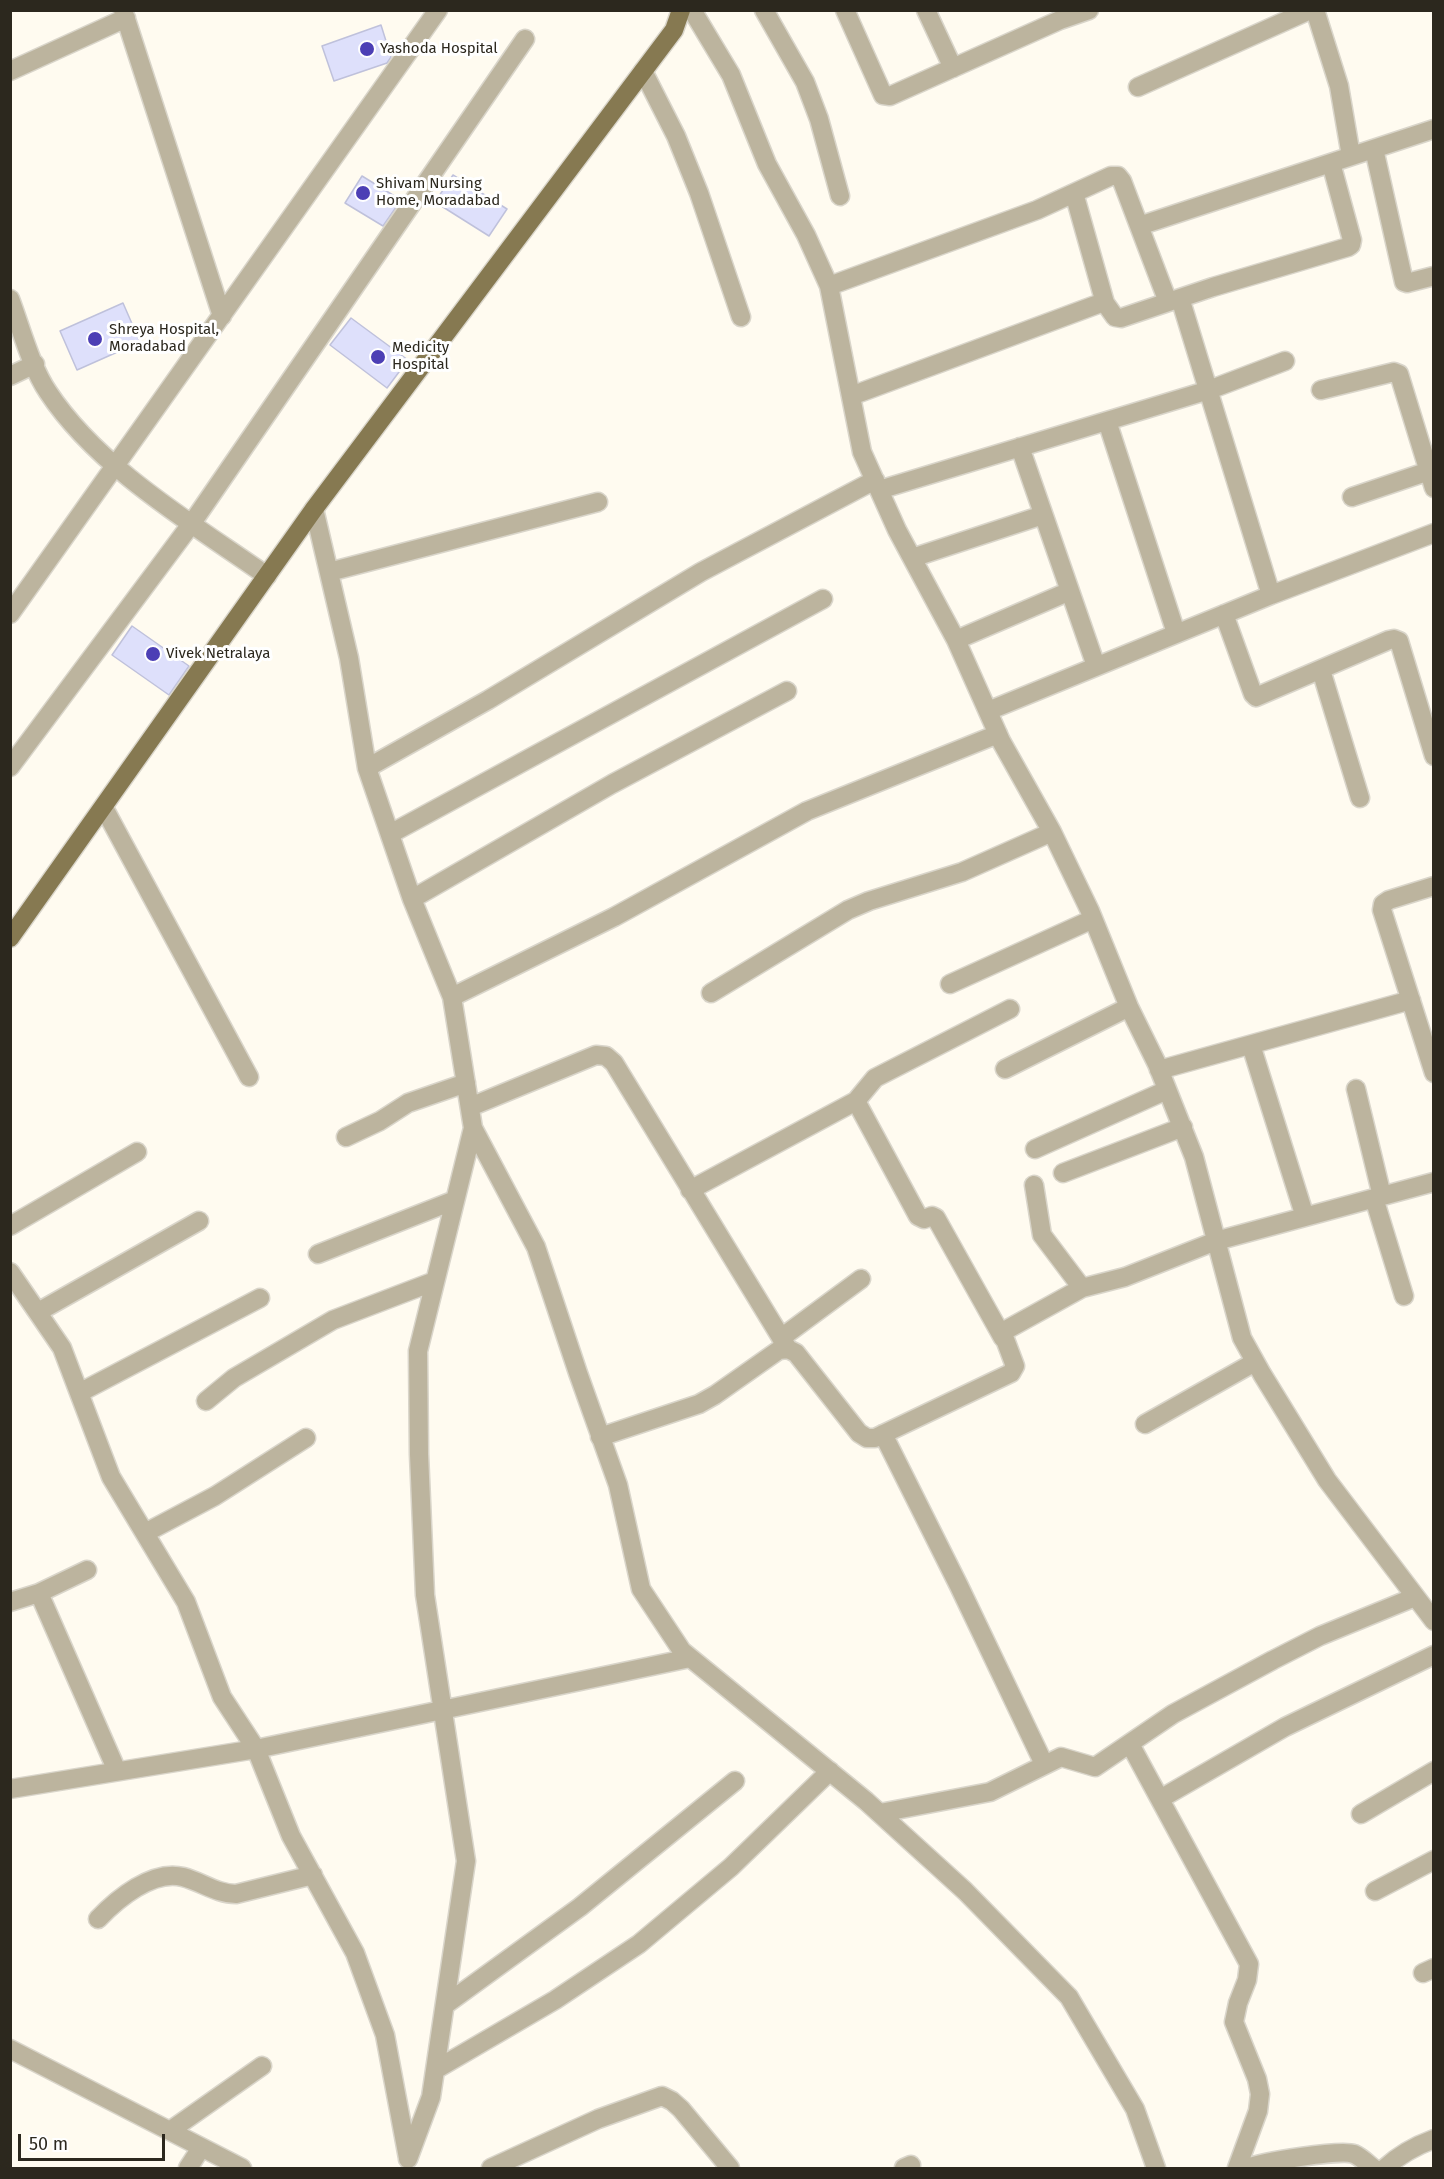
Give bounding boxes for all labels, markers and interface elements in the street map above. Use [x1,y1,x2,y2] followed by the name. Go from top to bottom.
[358,40,376,58] marker: Yashoda Hospital
[380,40,498,58] place label: Yashoda Hospital
[376,175,500,210] place label: Shivam Nursing Home, Moradabad
[354,184,372,202] marker: Shivam Nursing Home, Moradabad
[109,321,219,356] place label: Shreya Hospital, Moradabad
[86,330,104,348] marker: Shreya Hospital, Moradabad
[392,339,449,374] place label: Medicity Hospital
[369,348,387,366] marker: Medicity Hospital
[144,645,162,663] marker: Vivek Netralaya
[166,645,270,663] place label: Vivek Netralaya
[21,2122,168,2160] scale bar
[29,2133,68,2155] text: 50 m

